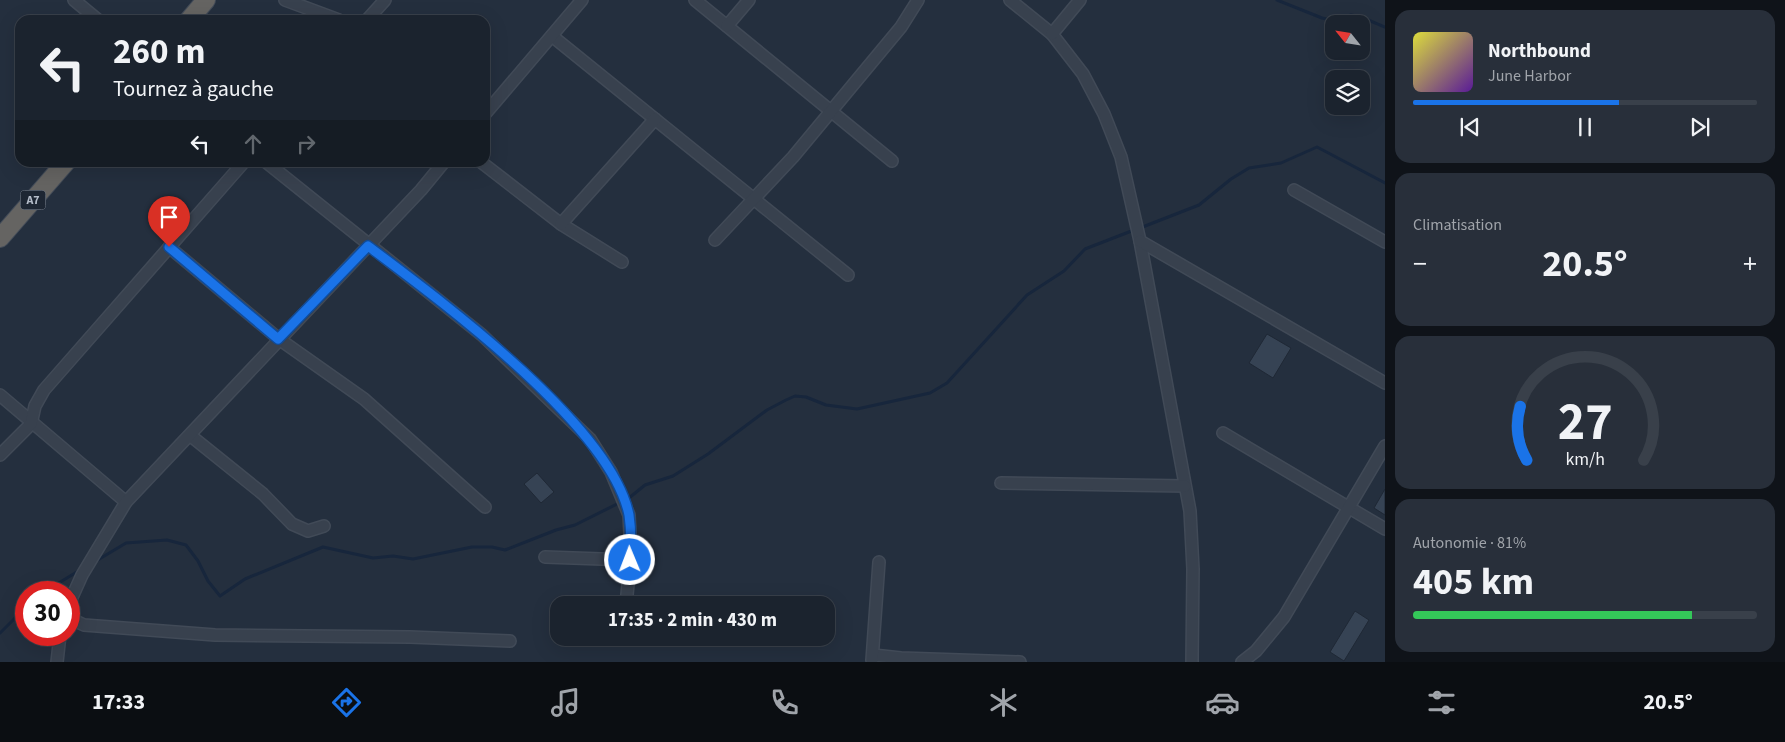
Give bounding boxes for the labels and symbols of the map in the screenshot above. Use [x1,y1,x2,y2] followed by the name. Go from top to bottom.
[1325,15,1370,60] north arrow
[20,190,46,210] road number: A7
[148,196,190,247] pin
[603,533,655,585] position arrow
[15,581,80,646] speed limit sign: 30

